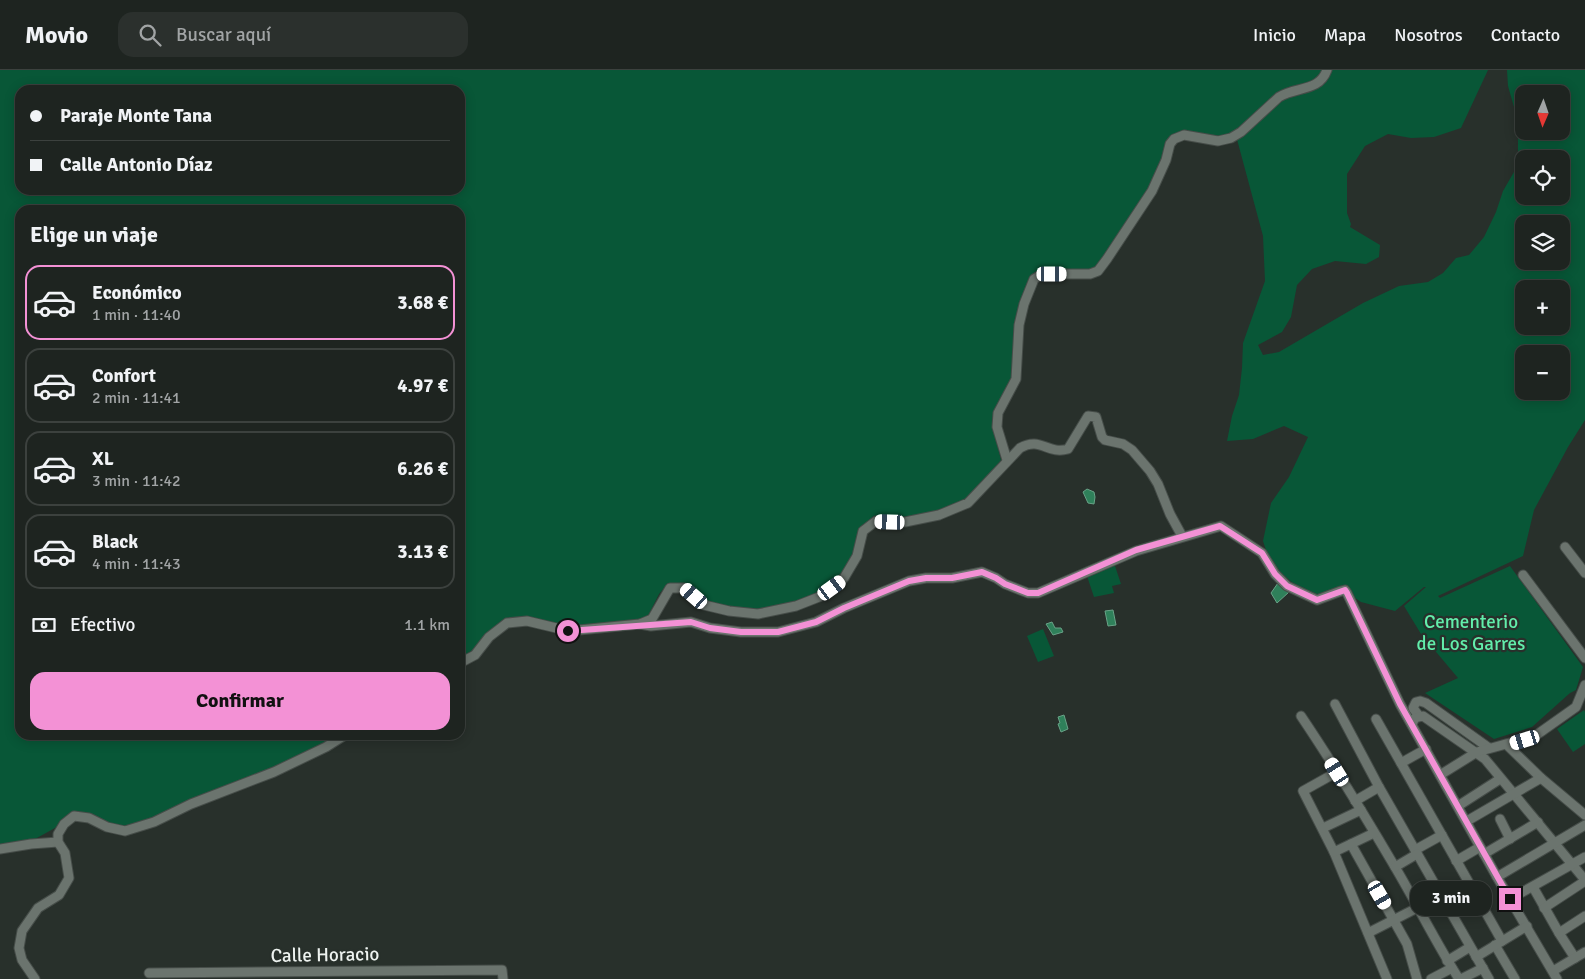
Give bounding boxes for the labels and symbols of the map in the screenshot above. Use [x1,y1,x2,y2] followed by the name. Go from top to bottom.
[1515,85,1570,140] north arrow
[1037,267,1067,282] car
[874,514,905,530] car
[815,573,848,603] car
[677,580,710,612] car
[1417,610,1525,656] park label: Cementerio de Los Garres
[557,620,579,642] route start
[1508,728,1541,752] car
[1322,755,1351,789] car
[1366,878,1393,912] car
[1410,882,1492,916] callout: 3 min
[1499,888,1521,910] route end
[270,942,380,968] street label: Calle Horacio

